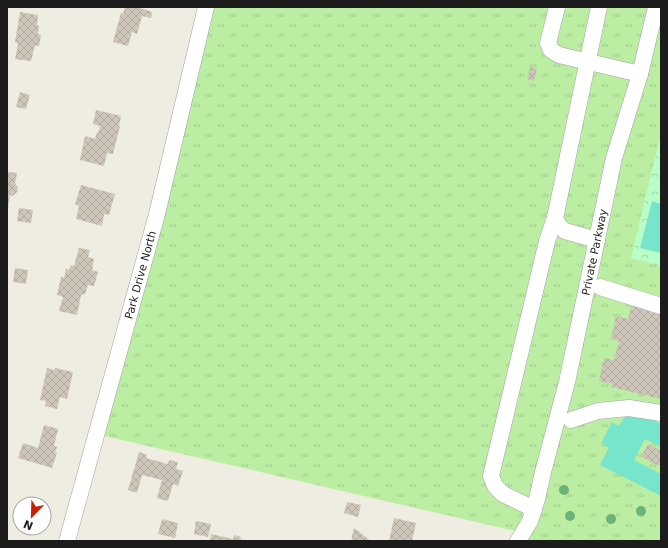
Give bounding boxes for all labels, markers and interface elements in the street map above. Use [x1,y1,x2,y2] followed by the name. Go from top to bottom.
[579,207,610,297] street label: Private Parkway
[122,229,159,321] street label: Park Drive North
[12,496,52,536] north arrow
[22,517,35,533] text: N

